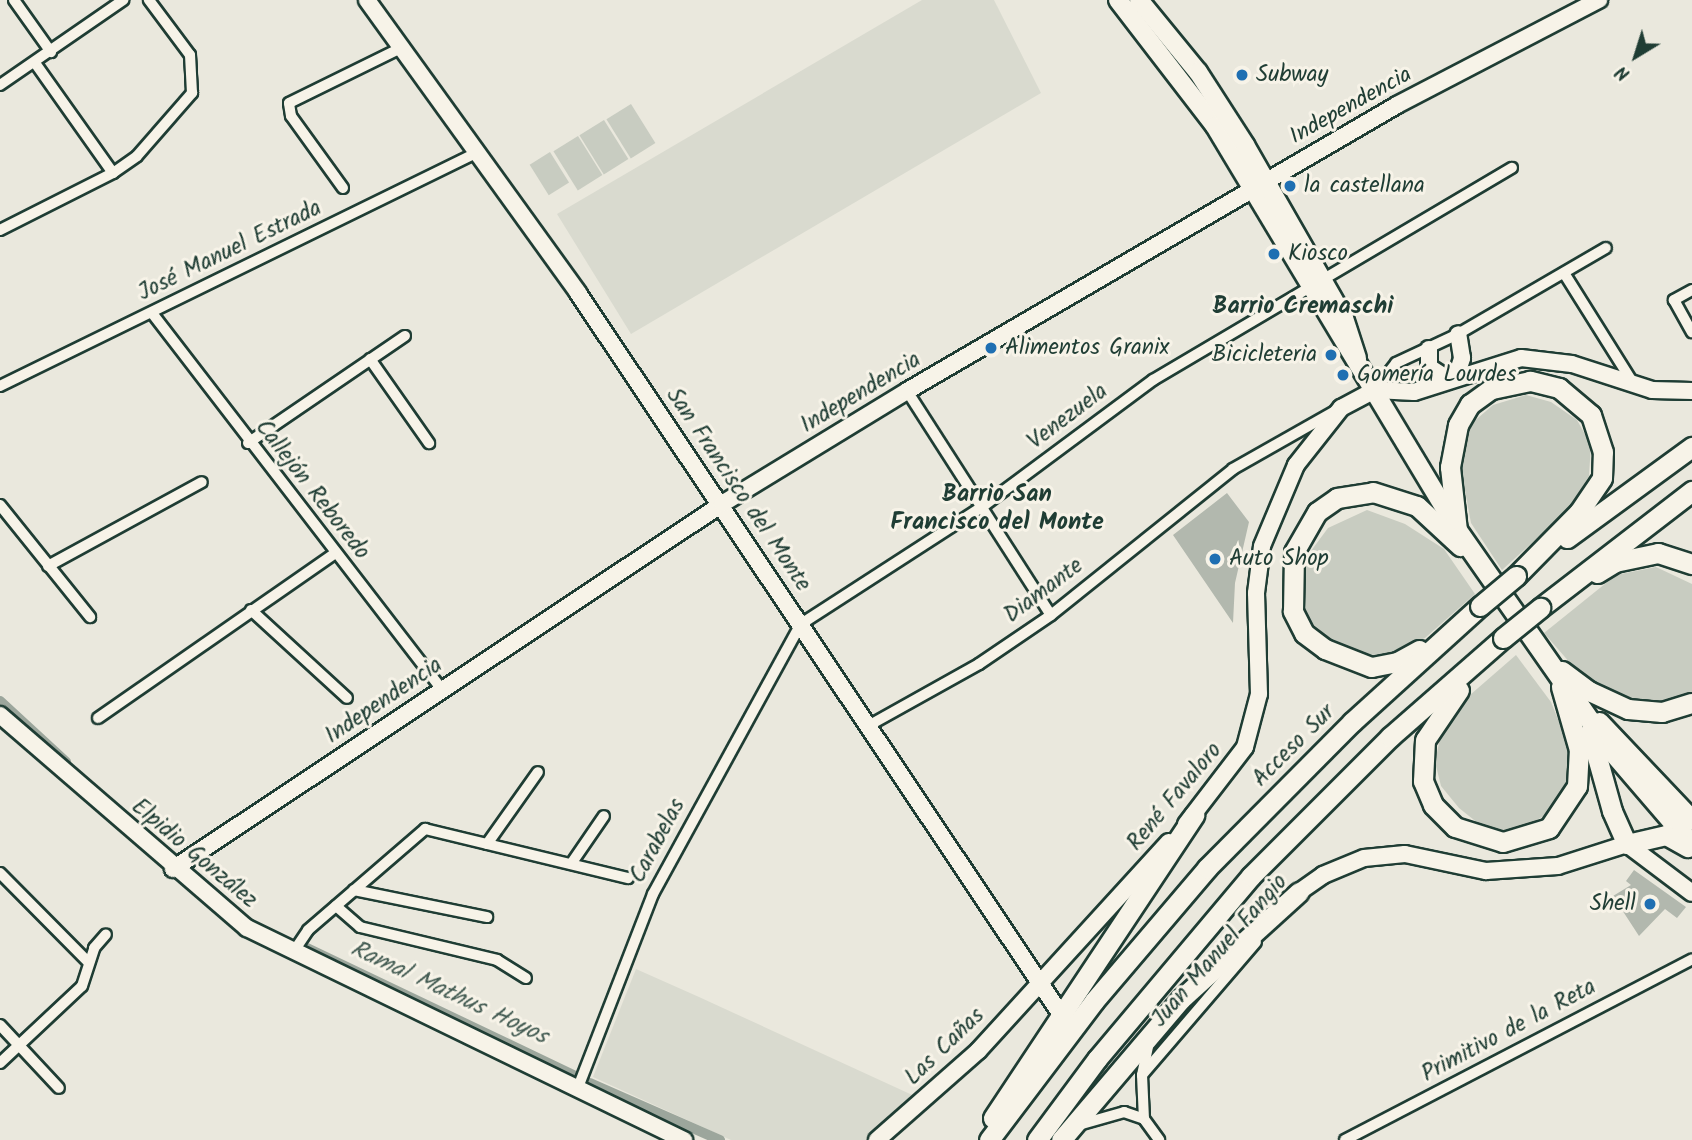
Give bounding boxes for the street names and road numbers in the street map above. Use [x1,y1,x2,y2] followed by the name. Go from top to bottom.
[1285,61,1417,151] street label: Independencia
[134,195,326,307] street label: José Manuel Estrada
[796,346,926,440] street label: Independencia
[1022,378,1114,456] street label: Venezuela
[660,383,816,597] street label: San Francisco del Monte
[249,415,375,565] street label: Callejón Reboredo
[999,552,1089,630] street label: Diamante
[320,652,448,750] street label: Independencia
[1247,699,1341,793] street label: Acceso Sur
[1122,737,1228,857] street label: René Favaloro
[125,793,263,915] street label: Elpidio González
[624,794,692,888] street label: Carabelas
[1146,869,1294,1033] street label: Juan Manuel Fangio
[1417,973,1601,1089] street label: Primitivo de la Reta
[900,1002,990,1092] street label: Las Cañas

